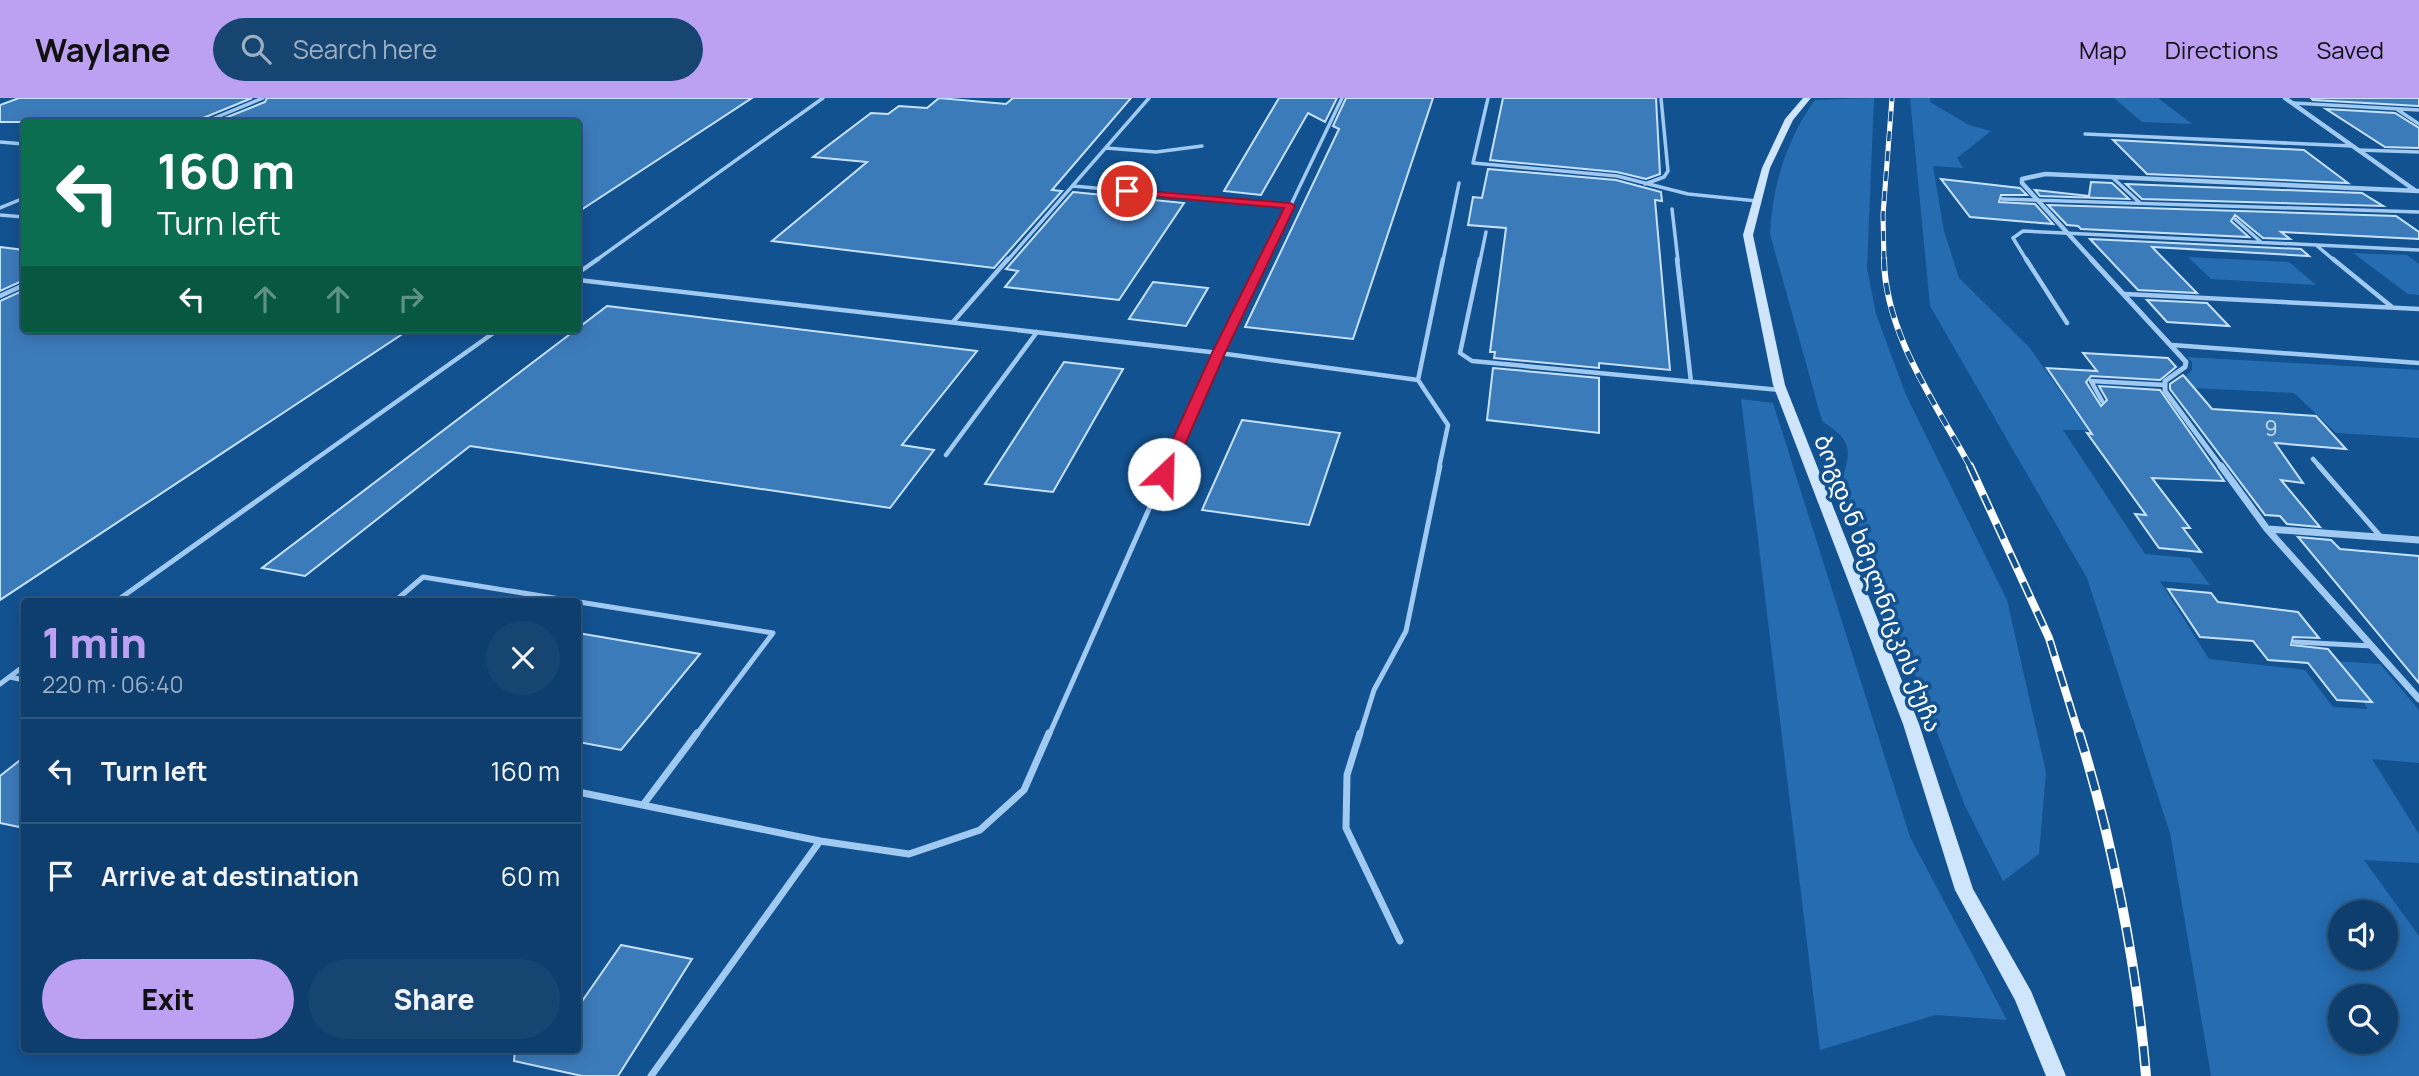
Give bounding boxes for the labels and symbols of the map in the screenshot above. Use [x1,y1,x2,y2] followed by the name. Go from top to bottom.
[1097,161,1157,221] pin
[2264,414,2278,442] house number: 9
[1807,429,1951,737] street label: ბოგდან ხმელნიცკის ქუჩა
[1127,437,1201,511] position arrow

